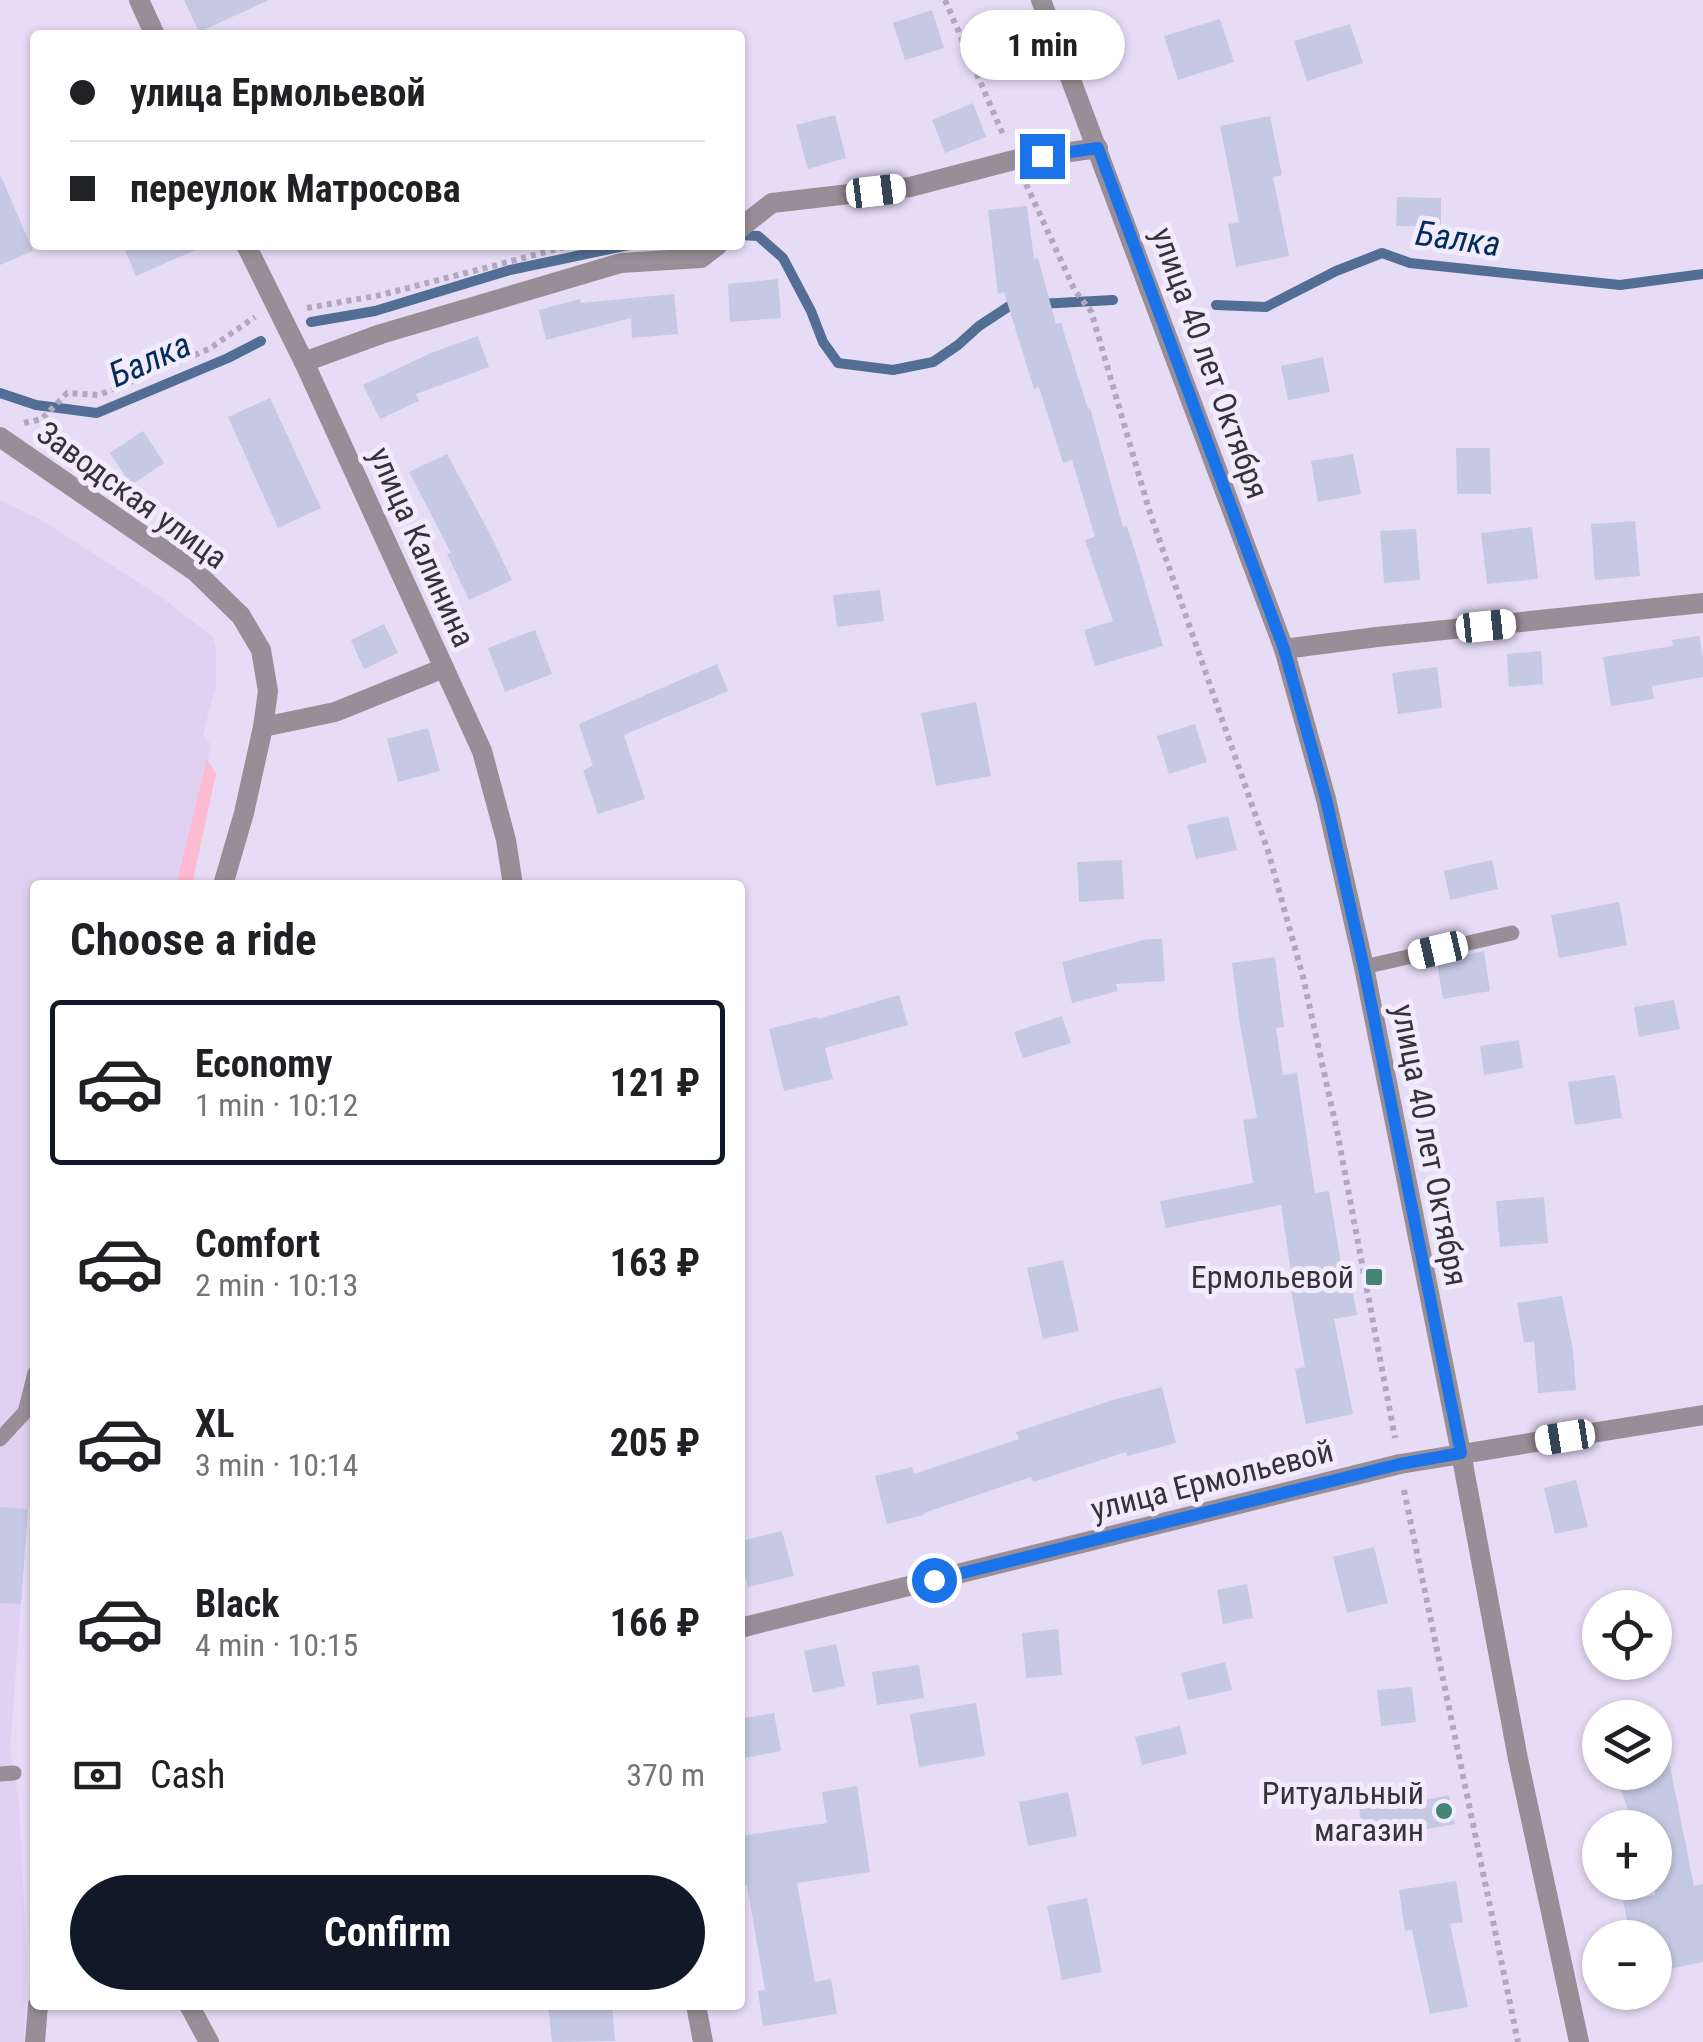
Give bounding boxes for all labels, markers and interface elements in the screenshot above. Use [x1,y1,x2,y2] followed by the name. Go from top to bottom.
[960,11,1124,81] callout: 1 min
[1007,26,1078,64] text: 1 min
[130,71,425,115] text: улица Ермольевой
[1020,134,1065,179] route end
[130,167,461,211] text: переулок Матросова
[844,172,908,210] car
[1413,213,1503,265] water label: Балка
[1143,222,1277,504] street label: улица 40 лет Октября
[103,324,197,396] water label: Балка
[30,413,234,577] street label: Заводская улица
[361,441,483,653] street label: улица Калинина
[1455,608,1517,644] car
[70,913,317,966] text: Choose a ride
[1405,929,1471,971] car
[1384,1001,1476,1289] street label: улица 40 лет Октября
[75,1038,165,1128] icon: car
[195,1042,332,1086] text: Economy
[610,1061,700,1105] text: 121 ₽
[195,1086,358,1124] text: 1 min · 10:12
[75,1218,165,1308] icon: car
[195,1222,320,1266] text: Comfort
[610,1241,700,1285] text: 163 ₽
[1191,1258,1354,1296] place label: Ермольевой
[195,1266,358,1304] text: 2 min · 10:13
[1363,1266,1385,1288] marker: Ермольевой
[75,1398,165,1488] icon: car
[195,1402,234,1446] text: XL
[1533,1417,1597,1457] car
[610,1421,700,1465] text: 205 ₽
[1087,1432,1337,1528] street label: улица Ермольевой
[195,1446,358,1484] text: 3 min · 10:14
[912,1558,957,1603] route start
[75,1578,165,1668] icon: car
[195,1582,279,1626] text: Black
[1582,1590,1672,2010] map controls
[1582,1590,1672,1680] button: locate
[610,1601,700,1645] text: 166 ₽
[195,1626,358,1664] text: 4 min · 10:15
[1582,1700,1672,1790] button: layers
[70,1748,125,1803] icon: cash
[150,1753,225,1797] text: Cash
[626,1756,705,1794] text: 370 m
[1262,1774,1424,1849] place label: Ритуальный магазин
[1433,1800,1455,1822] marker: Ритуальный магазин
[1582,1810,1672,1900] button: +
[70,1875,705,1990] button: Confirm
[1582,1920,1672,2010] button: −

